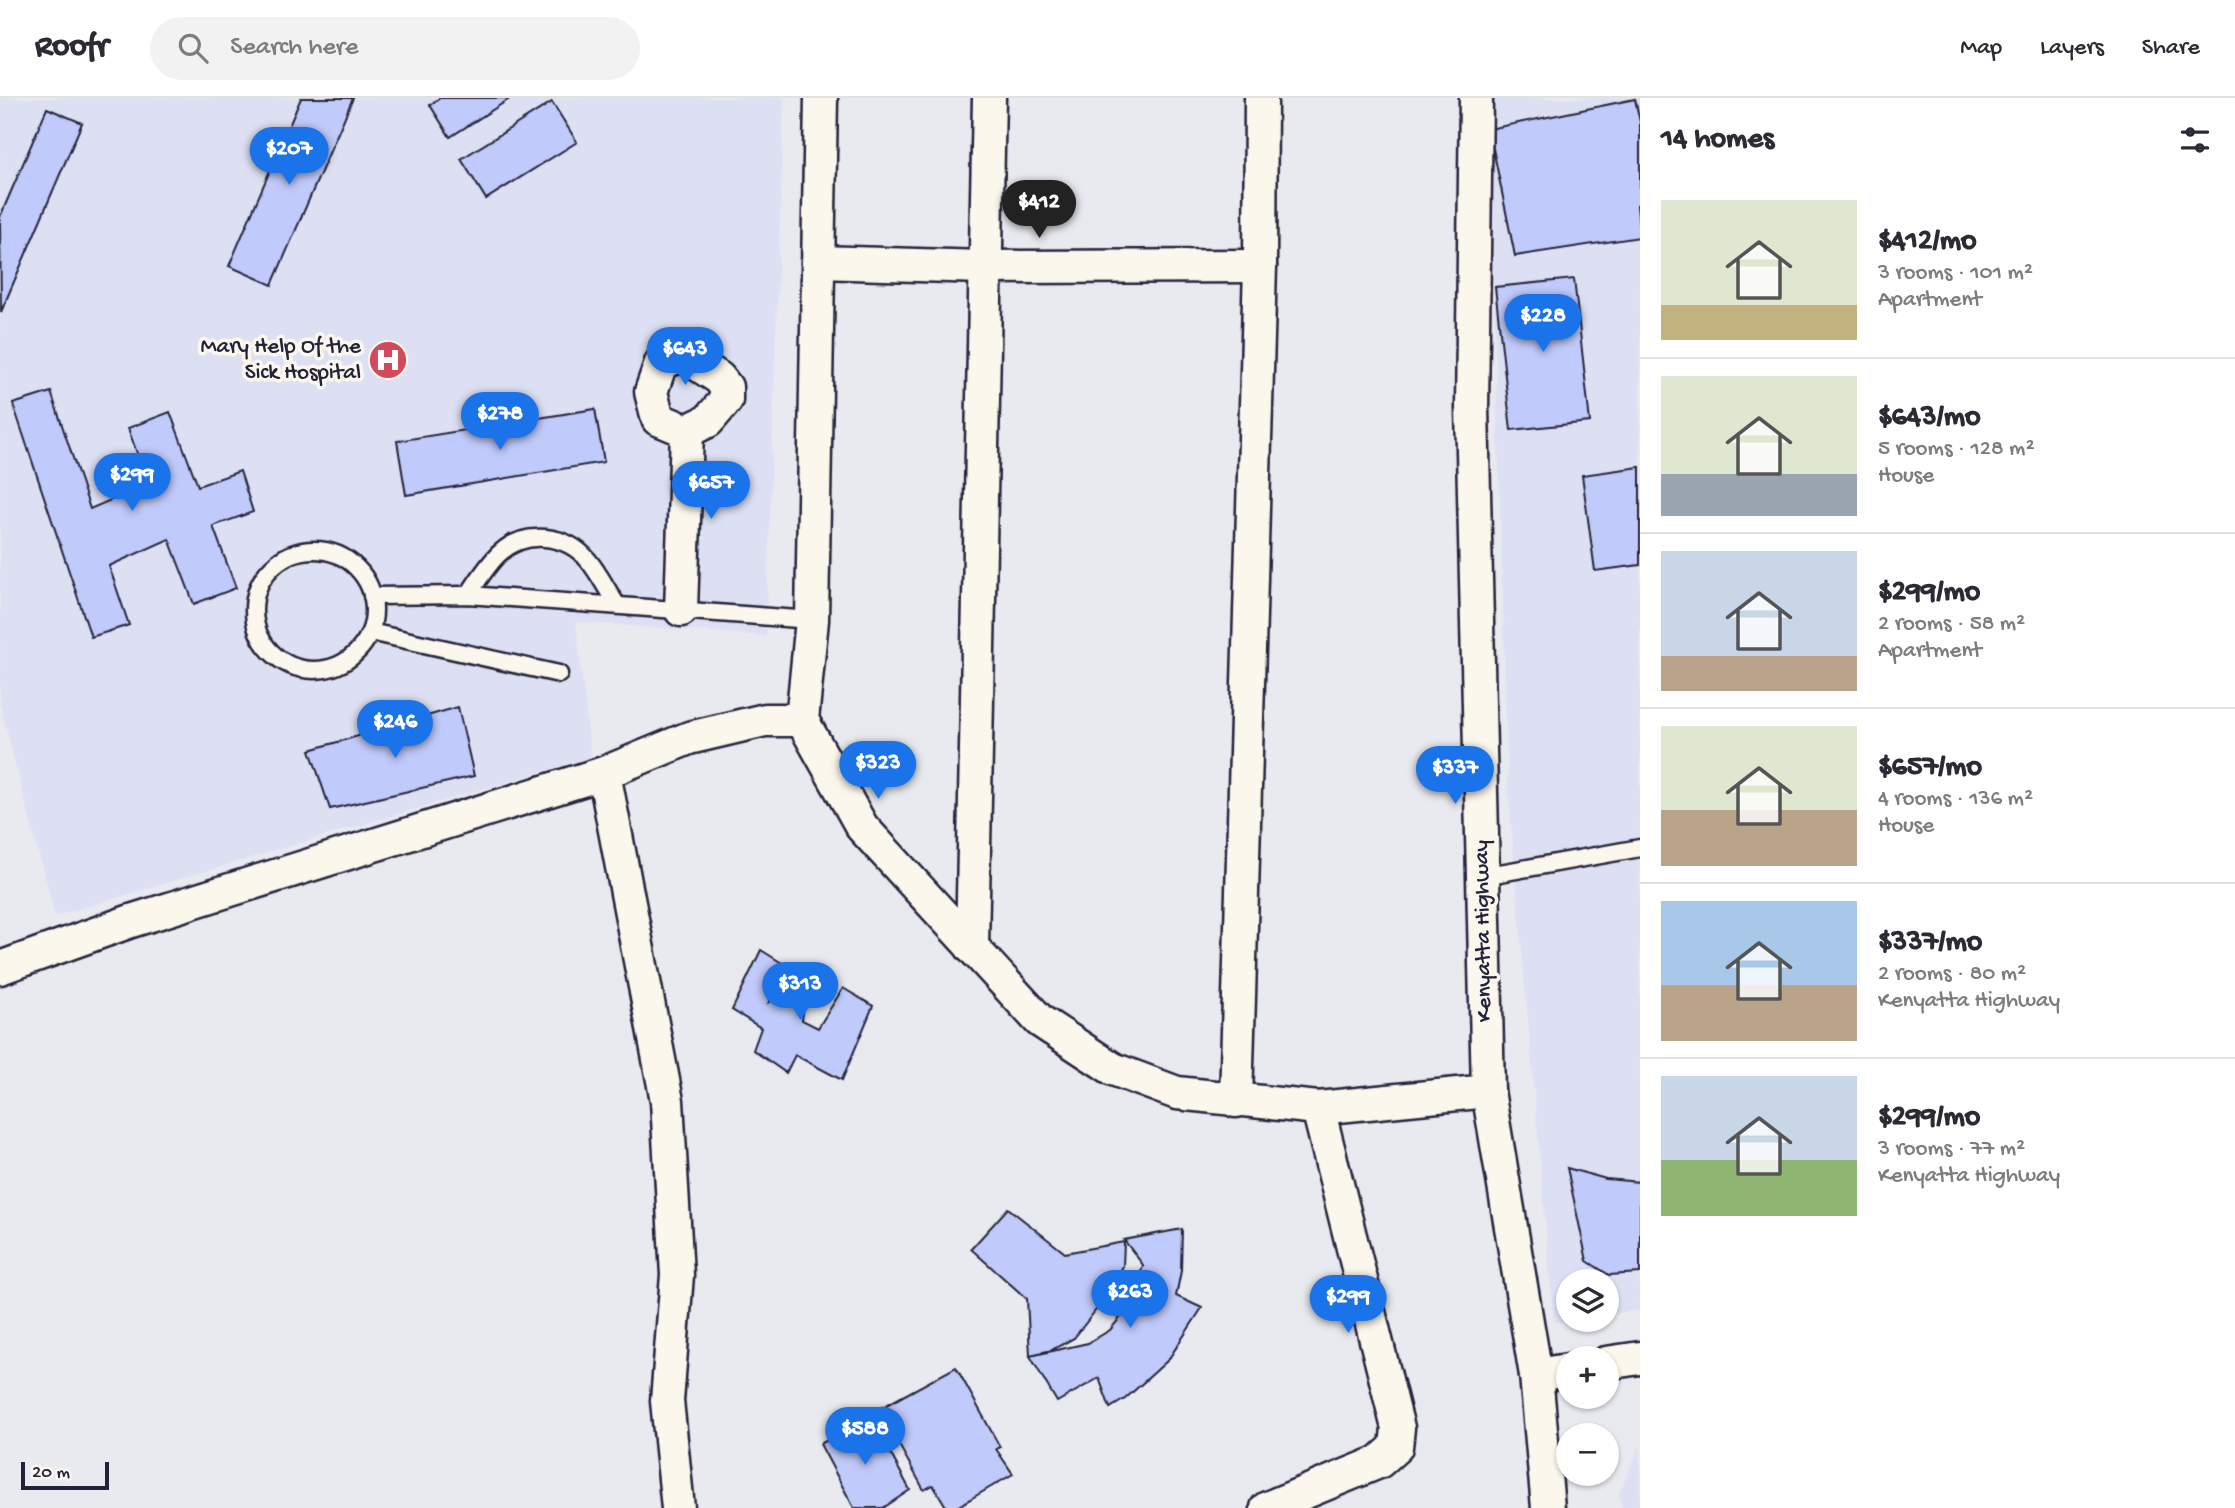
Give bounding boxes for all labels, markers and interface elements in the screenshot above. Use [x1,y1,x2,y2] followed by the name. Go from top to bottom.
[150,17,640,80] search box
[35,29,108,67] text: Roofr
[174,29,212,67] icon: search
[230,33,358,64] text: Search here
[1960,34,2002,63] text: Map
[2040,34,2104,63] text: Layers
[2142,34,2200,63] text: Share
[2176,121,2214,159] icon: filters
[1661,123,1774,158] text: 14 homes
[248,127,330,187] pin: $207
[266,136,312,163] text: $207
[998,180,1080,240] pin: $412
[1018,189,1060,216] text: $412
[1878,225,1977,260] text: $412/mo
[1717,228,1801,312] icon: home
[1878,260,2033,287] text: 3 rooms · 101 m²
[1878,287,1982,314] text: Apartment
[1502,294,1584,354] pin: $228
[1520,303,1566,330] text: $228
[644,328,726,387] pin: $643
[201,334,362,387] place label: Mary Help Of the Sick Hospital
[663,336,707,363] text: $643
[367,339,409,381] hospital icon: Mary Help Of the Sick Hospital
[459,392,541,452] pin: $278
[477,401,523,428] text: $278
[1878,401,1981,436] text: $643/mo
[1717,404,1801,488] icon: home
[1878,436,2035,463] text: 5 rooms · 128 m²
[91,454,173,513] pin: $299
[110,462,154,489] text: $299
[670,462,752,521] pin: $657
[1878,463,1934,490] text: House
[688,470,734,497] text: $657
[1878,576,1980,611] text: $299/mo
[1717,579,1801,663] icon: home
[1878,611,2025,638] text: 2 rooms · 58 m²
[1878,638,1982,665] text: Apartment
[354,700,436,760] pin: $246
[373,709,417,736] text: $246
[837,742,919,801] pin: $323
[1414,746,1496,806] pin: $337
[855,750,901,777] text: $323
[1878,751,1982,786] text: $657/mo
[1717,754,1801,838] icon: home
[1432,755,1478,782] text: $337
[1878,786,2033,813] text: 4 rooms · 136 m²
[1878,813,1934,840] text: House
[1469,840,1499,1022] street label: Kenyatta Highway
[1878,926,1982,961] text: $337/mo
[1717,929,1801,1013] icon: home
[1878,961,2026,988] text: 2 rooms · 80 m²
[759,962,841,1022] pin: $313
[778,971,822,998] text: $313
[1878,988,2060,1015] text: Kenyatta Highway
[1878,1101,1980,1136] text: $299/mo
[1717,1104,1801,1188] icon: home
[1878,1136,2025,1163] text: 3 rooms · 77 m²
[1878,1163,2060,1190] text: Kenyatta Highway
[1556,1269,1619,1486] map controls
[1556,1269,1619,1332] button: layers
[1089,1270,1171,1330] pin: $263
[1307,1276,1389,1335] pin: $299
[1107,1279,1153,1306] text: $263
[1326,1284,1370,1311] text: $299
[1556,1346,1619,1409] button: +
[824,1408,906,1467] pin: $588
[841,1416,889,1443] text: $588
[1556,1423,1619,1486] button: −
[21,1459,108,1491] scale bar
[32,1462,70,1485] text: 20 m

